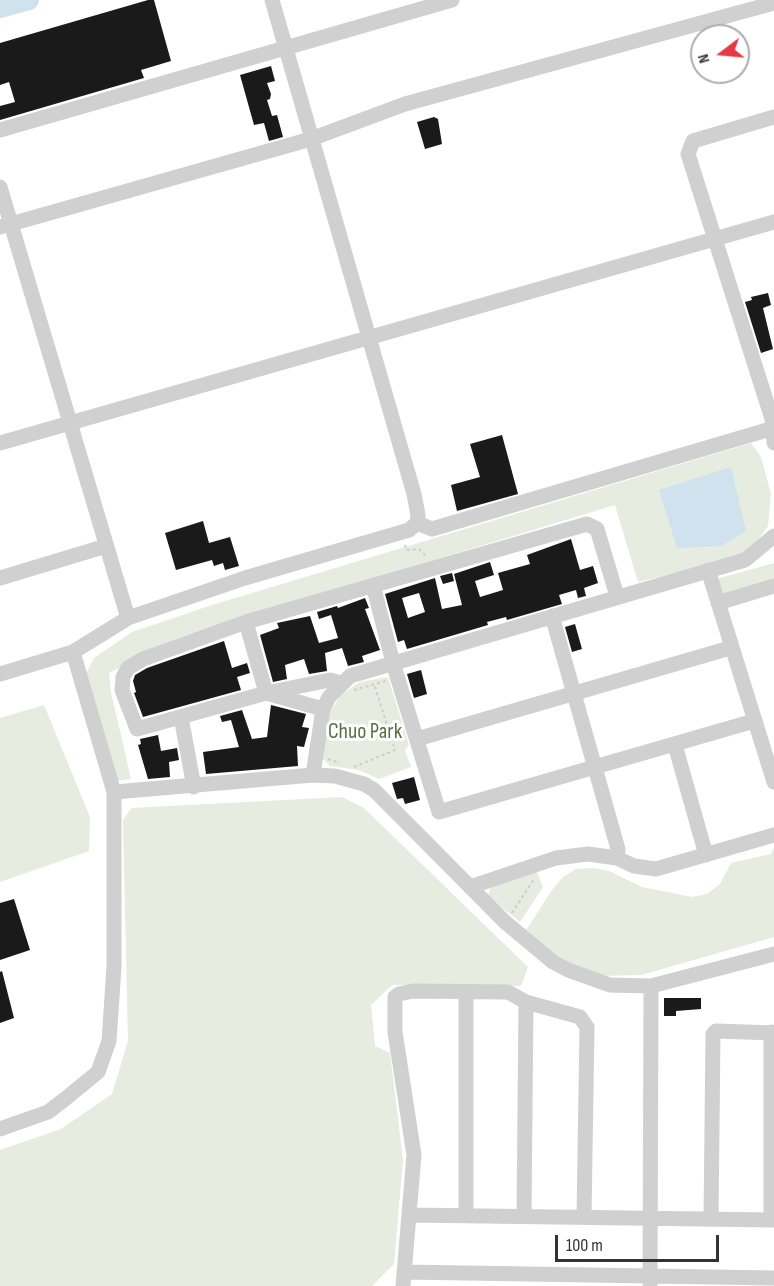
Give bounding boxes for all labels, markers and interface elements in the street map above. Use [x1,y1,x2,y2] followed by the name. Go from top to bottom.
[690,24,750,84] north arrow
[694,52,714,65] text: N
[328,719,402,745] park label: Chuo Park
[558,1223,722,1261] scale bar
[566,1235,603,1256] text: 100 m

